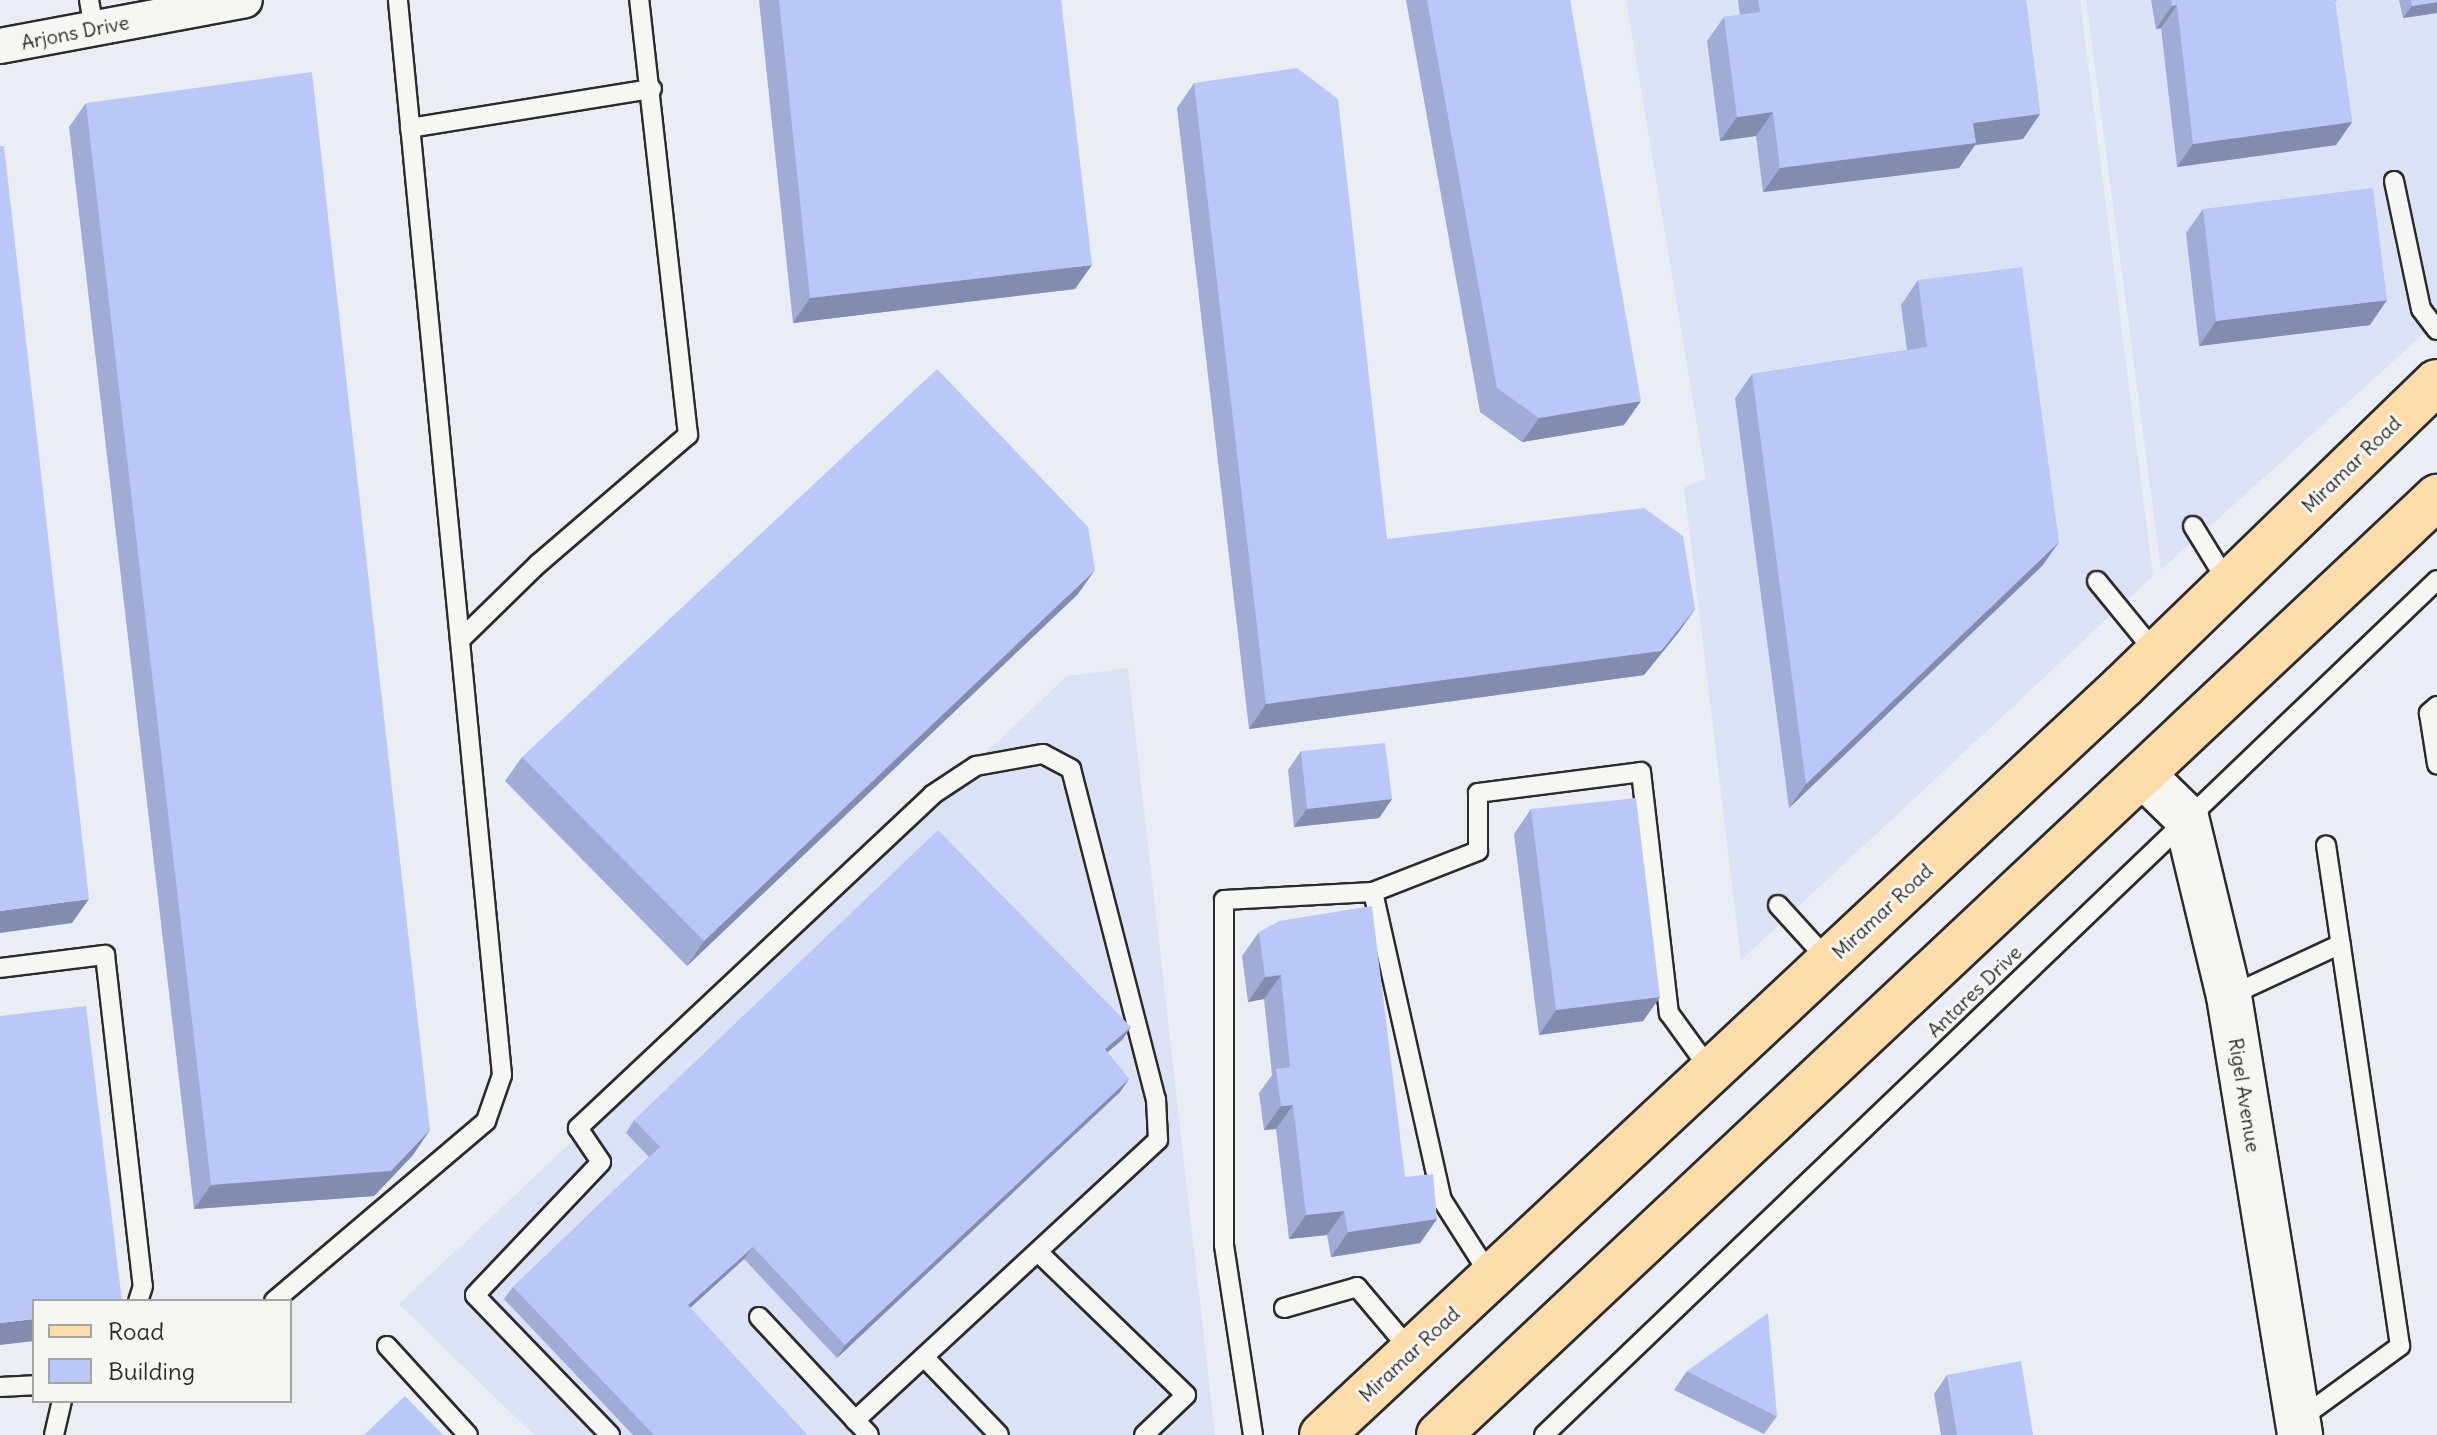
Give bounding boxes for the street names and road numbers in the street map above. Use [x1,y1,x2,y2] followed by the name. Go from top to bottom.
[19,10,131,54] street label: Arjons Drive
[2296,411,2406,517] street label: Miramar Road
[1827,858,1937,964] street label: Miramar Road
[1922,940,2026,1042] street label: Antares Drive
[2224,1036,2266,1154] street label: Rigel Avenue
[1354,1301,1464,1407] street label: Miramar Road

